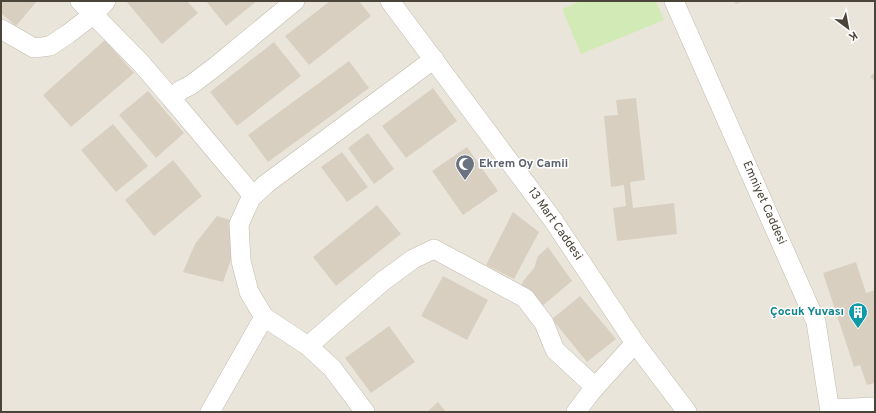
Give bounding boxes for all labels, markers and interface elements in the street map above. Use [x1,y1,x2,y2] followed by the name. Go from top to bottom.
[828,8,868,48] north arrow
[846,28,860,44] text: K
[454,153,476,181] mosque icon: Ekrem Oy Camii
[479,156,568,172] place label: Ekrem Oy Camii
[738,159,790,247] street label: Emniyet Caddesi
[524,184,586,264] street label: 13 Mart Caddesi
[847,301,869,329] building icon: Çocuk Yuvası
[770,304,844,320] place label: Çocuk Yuvası

